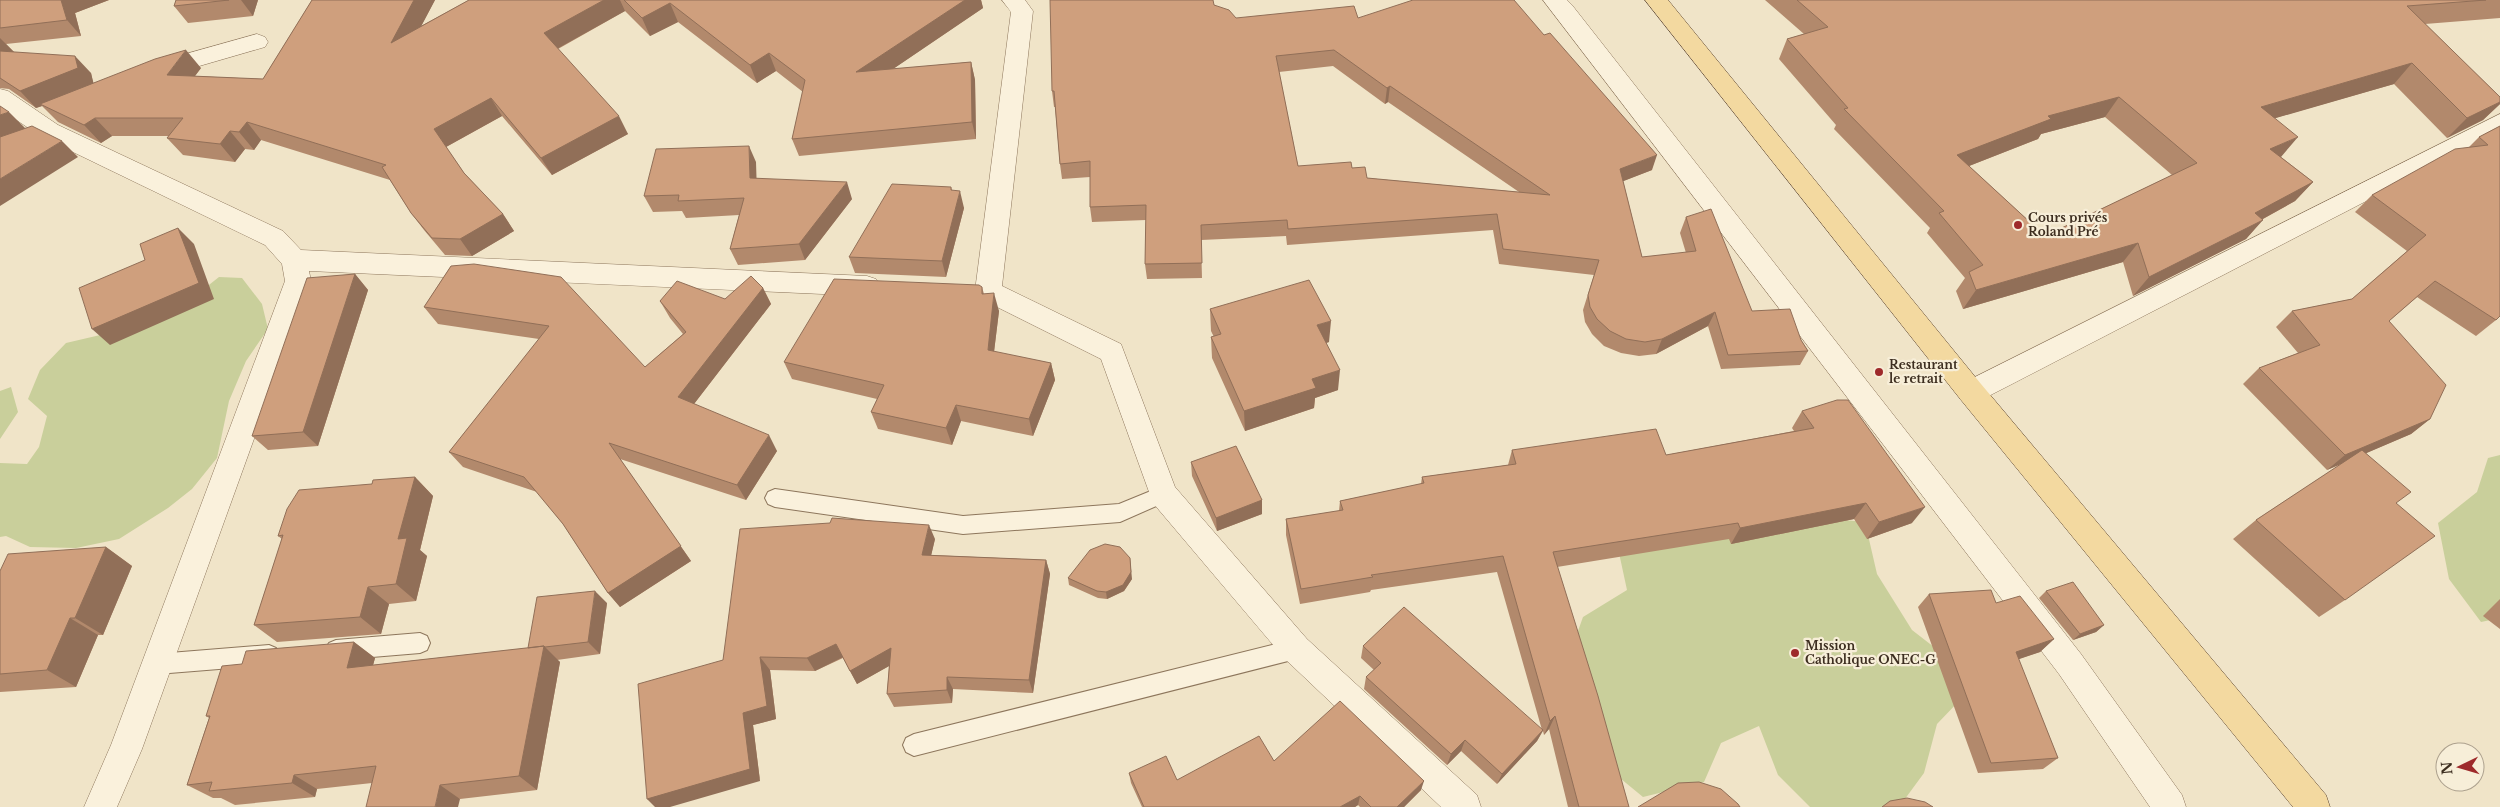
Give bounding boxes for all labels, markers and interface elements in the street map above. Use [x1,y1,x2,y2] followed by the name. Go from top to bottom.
[2028,210,2108,239] place label: Cours privés Roland Pré
[2012,219,2024,231] marker: Cours privés Roland Pré
[1889,357,1958,386] place label: Restaurant le retrait
[1873,366,1885,378] marker: Restaurant le retrait
[1805,638,1936,667] place label: Mission Catholique ONEC-G
[1789,647,1801,659] marker: Mission Catholique ONEC-G
[2435,742,2485,792] north arrow
[2438,761,2457,775] text: N

